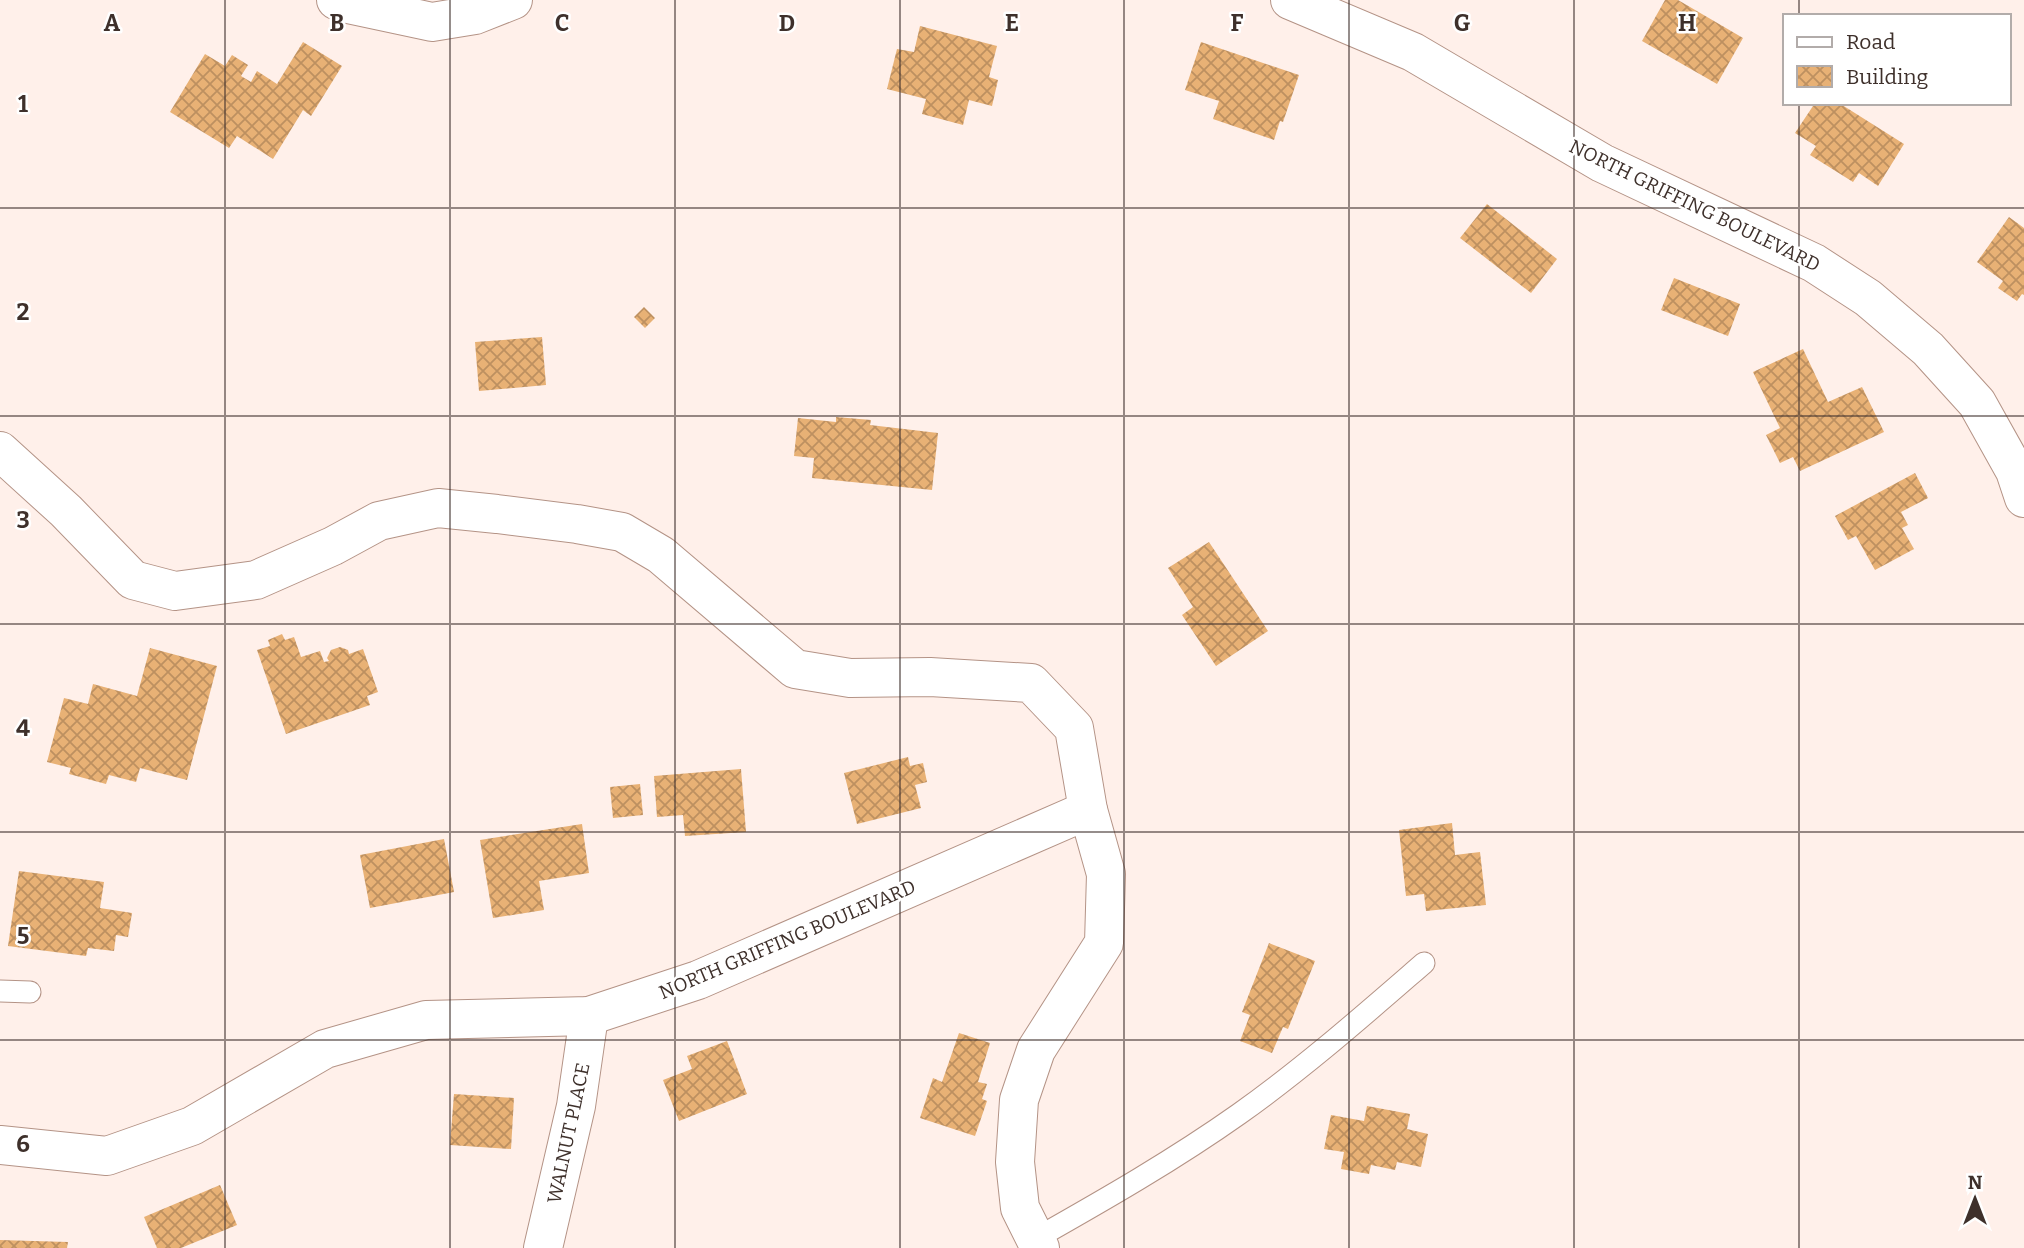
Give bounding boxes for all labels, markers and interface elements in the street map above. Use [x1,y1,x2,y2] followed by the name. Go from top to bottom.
[104,9,121,37] text: A
[330,9,344,37] text: B
[555,9,569,37] text: C
[779,9,795,37] text: D
[1005,9,1019,37] text: E
[1231,9,1244,37] text: F
[1454,9,1471,37] text: G
[1678,9,1696,37] text: H
[1783,14,2010,105] legend
[1846,29,1895,55] text: Road
[1846,64,1929,90] text: Building
[18,90,28,118] text: 1
[1566,135,1824,276] street label: NORTH GRIFFING BOULEVARD
[17,298,30,326] text: 2
[16,506,30,534] text: 3
[16,714,30,742] text: 4
[656,875,919,1004] street label: NORTH GRIFFING BOULEVARD
[17,922,29,950] text: 5
[542,1061,595,1206] street label: WALNUT PLACE
[16,1130,30,1158] text: 6
[1940,1164,2010,1234] north arrow
[1968,1171,1983,1194] text: N

